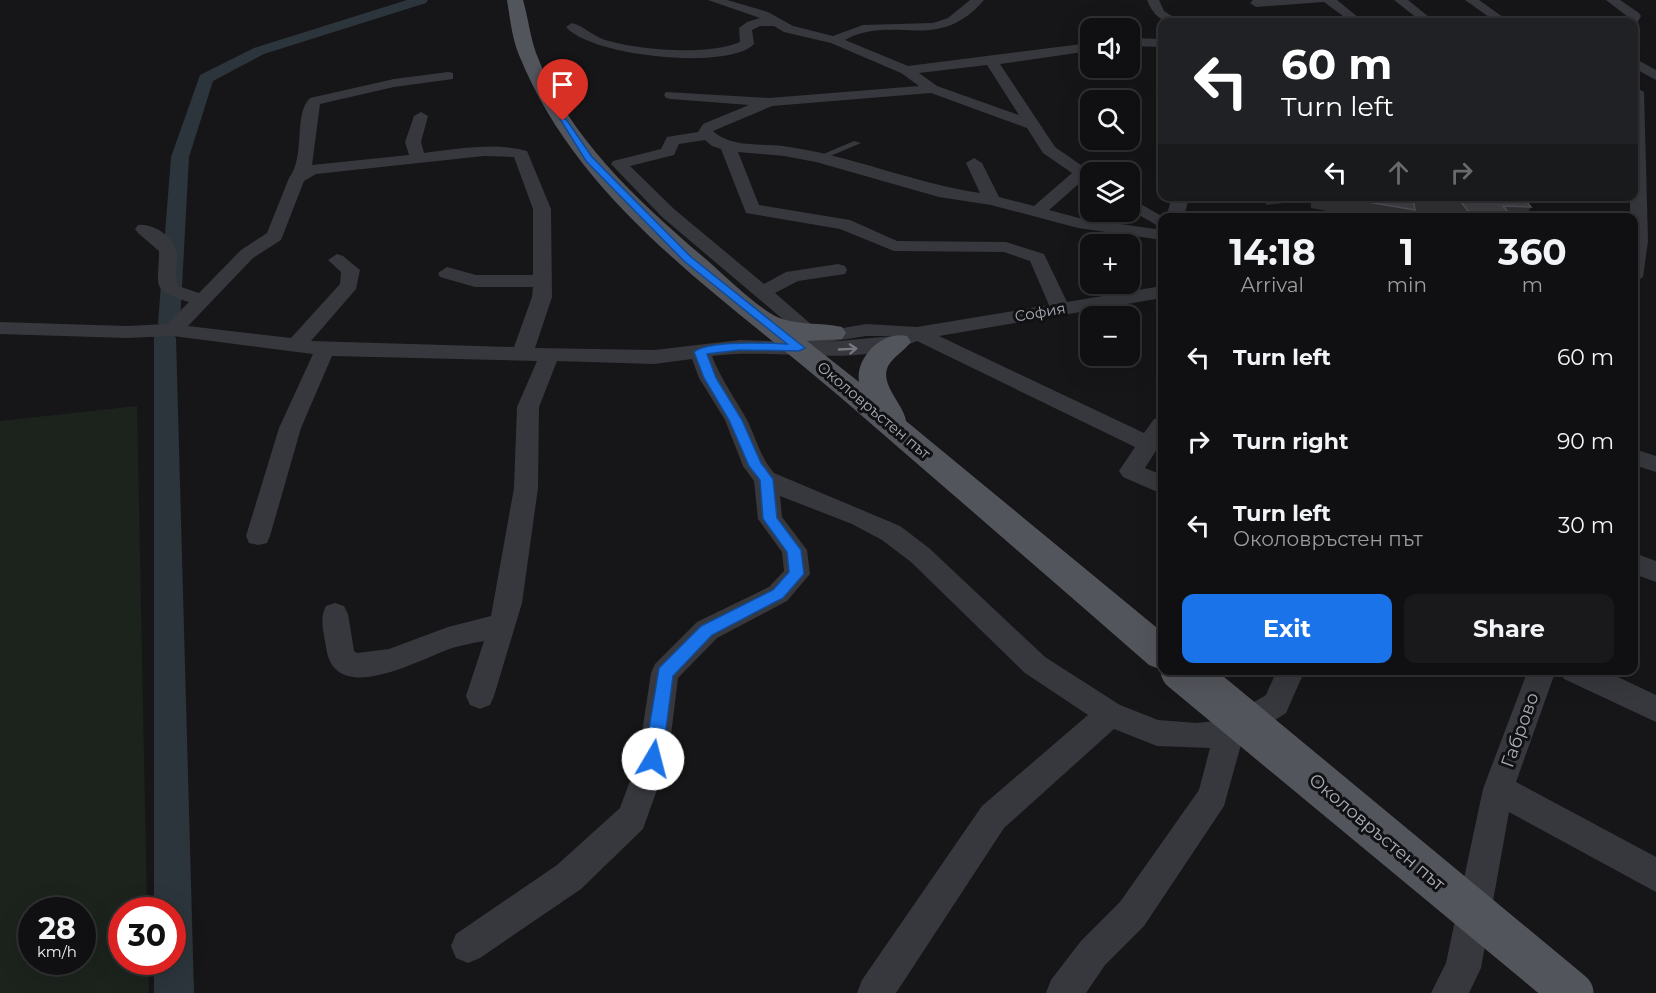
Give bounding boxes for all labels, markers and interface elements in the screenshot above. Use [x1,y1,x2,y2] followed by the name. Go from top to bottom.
[1080,18,1140,366] map controls
[1080,18,1140,78] button: sound
[1281,38,1392,90] text: 60 m
[1182,42,1260,120] icon: left
[537,59,588,121] pin
[546,68,579,101] icon: arrive
[1080,90,1140,150] button: search
[1281,90,1394,123] text: Turn left
[1319,156,1352,189] icon: left
[1382,156,1415,189] icon: ahead
[1445,156,1478,189] icon: right
[1080,162,1140,222] button: layers
[1229,230,1316,274] text: 14:18
[1400,230,1414,274] text: 1
[1498,230,1567,274] text: 360
[1080,234,1140,294] button: +
[1241,273,1304,297] text: Arrival
[1387,273,1427,297] text: min
[1522,273,1543,297] text: m
[1013,298,1067,326] street label: София
[1080,306,1140,366] button: −
[1182,341,1215,374] icon: left
[838,343,858,354] one-way arrow
[1233,344,1331,371] text: Turn left
[1557,344,1614,371] text: 60 m
[813,357,935,464] street label: Околовръстен път
[1182,425,1215,458] icon: right
[1233,428,1348,455] text: Turn right
[1557,428,1614,455] text: 90 m
[1233,500,1331,527] text: Turn left
[1182,509,1215,542] icon: left
[1558,512,1614,539] text: 30 m
[1233,527,1423,551] text: Околовръстен път
[1182,594,1392,663] button: Exit
[1404,594,1614,663] button: Share
[1496,689,1544,771] street label: Габрово
[621,727,685,791] position arrow
[1305,769,1450,896] street label: Околовръстен път
[108,897,186,975] speed limit sign: 30
[38,910,76,947] text: 28
[37,942,77,961] text: km/h

